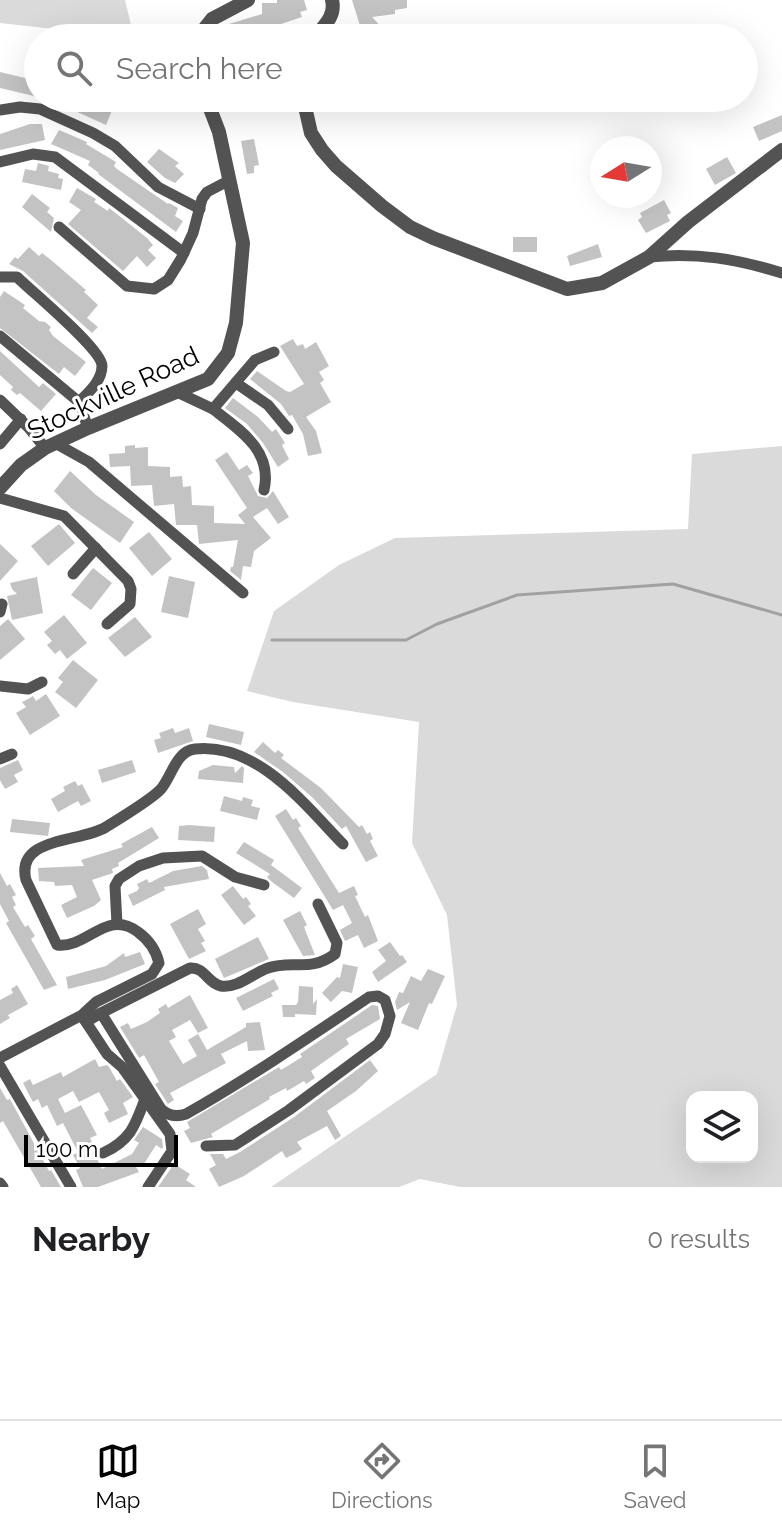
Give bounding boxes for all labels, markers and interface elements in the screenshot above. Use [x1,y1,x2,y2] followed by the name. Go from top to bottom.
[24,24,758,112] search box
[52,46,96,90] icon: search
[116,51,283,86] text: Search here
[590,136,662,208] north arrow
[23,340,203,446] street label: Stockville Road
[686,1091,758,1163] map controls
[686,1091,758,1163] button: layers
[24,1131,178,1167] scale bar
[36,1136,98,1162] text: 100 m
[32,1219,150,1259] text: Nearby
[647,1224,750,1254] text: 0 results
[95,1439,140,1513] tab: Map
[331,1439,433,1513] tab: Directions
[624,1439,687,1513] tab: Saved

